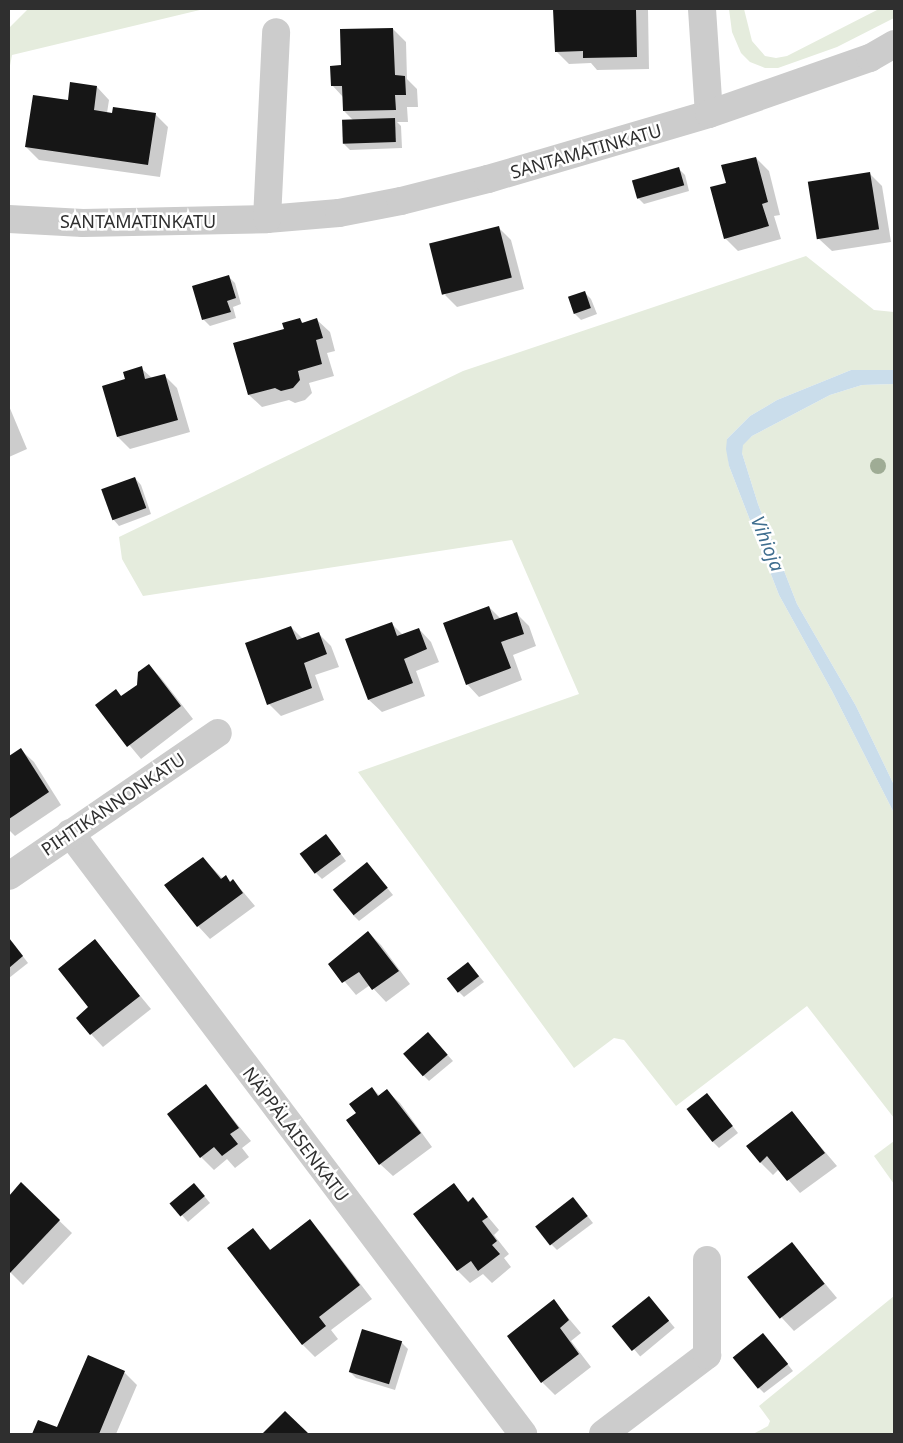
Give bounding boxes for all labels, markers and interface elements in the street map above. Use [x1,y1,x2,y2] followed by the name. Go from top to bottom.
[508,119,664,183] street label: SANTAMATINKATU
[60,210,216,232] street label: SANTAMATINKATU
[746,513,788,575] water label: Vihioja
[37,748,189,860] street label: PIHTIKANNONKATU
[238,1063,354,1205] street label: NÄPPÄLAISENKATU

